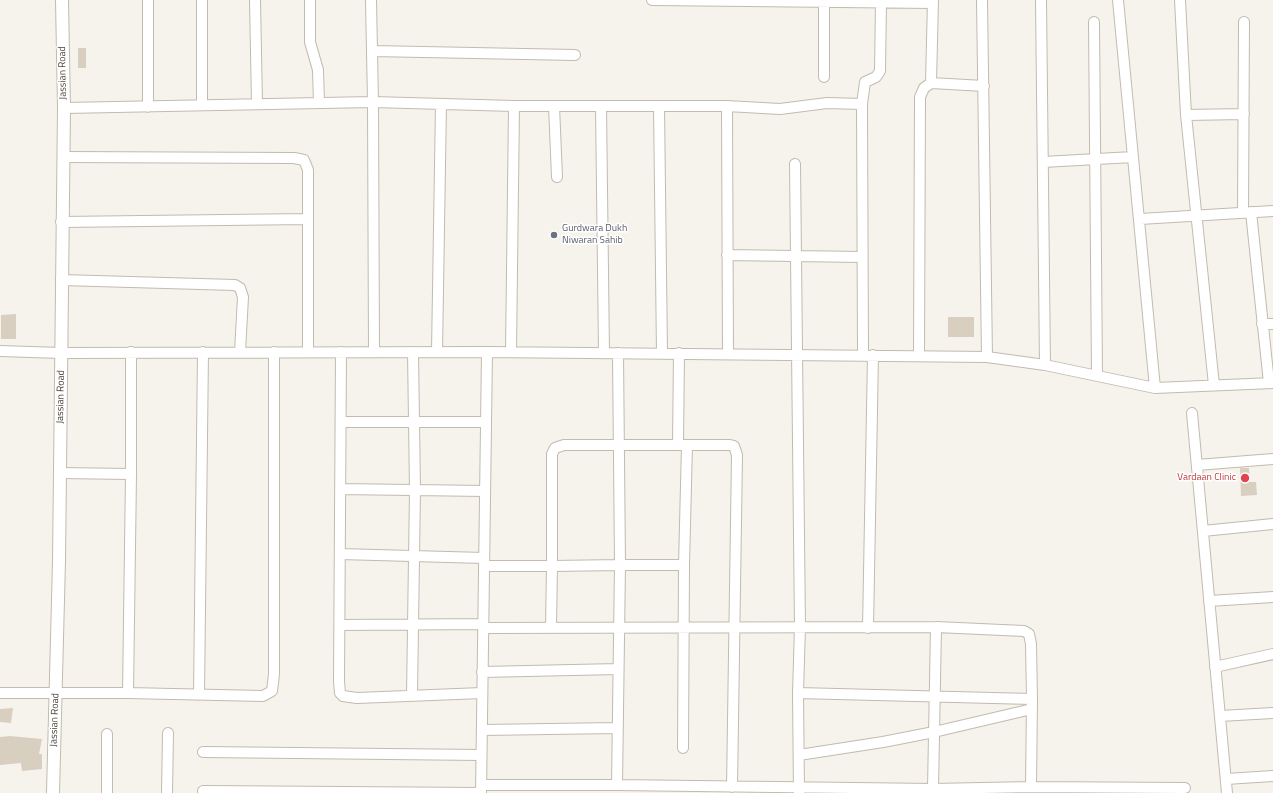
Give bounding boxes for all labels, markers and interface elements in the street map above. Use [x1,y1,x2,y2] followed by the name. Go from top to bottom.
[57,46,69,100] street label: Jassian Road
[562,223,627,246] place label: Gurdwara Dukh Niwaran Sahib
[549,230,559,240] marker: Gurdwara Dukh Niwaran Sahib
[55,370,67,424] street label: Jassian Road
[1177,472,1236,484] place label: Vardaan Clinic
[1239,472,1251,484] marker: Vardaan Clinic
[48,693,62,747] street label: Jassian Road

